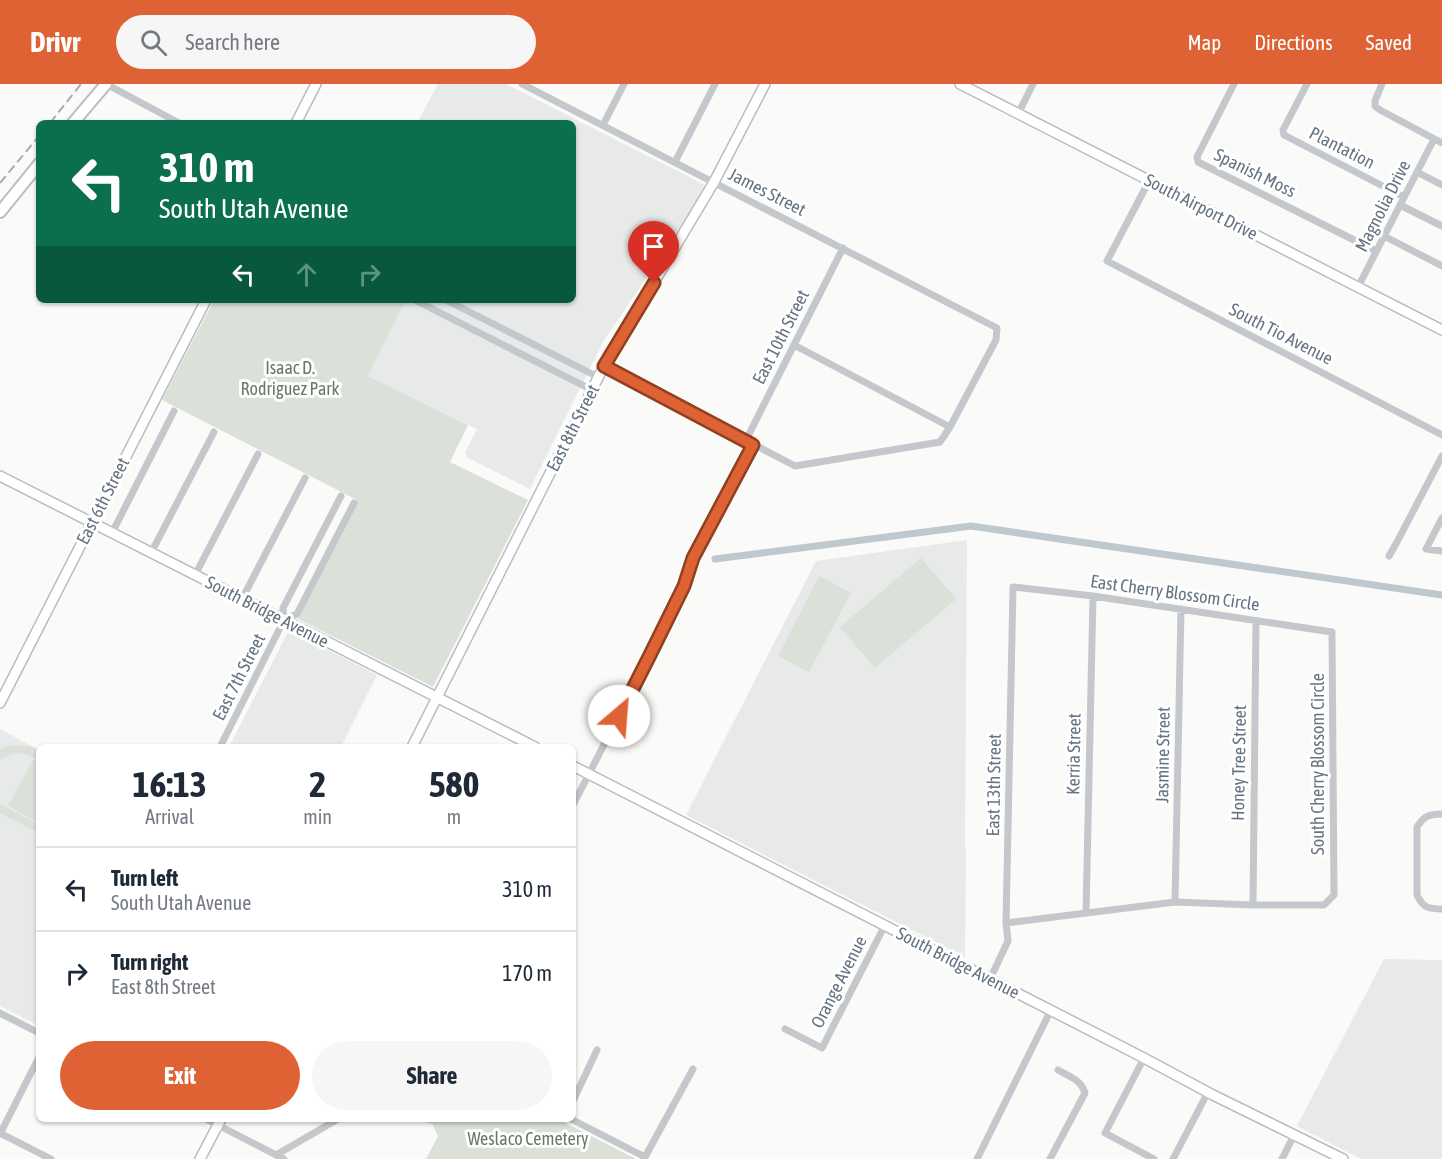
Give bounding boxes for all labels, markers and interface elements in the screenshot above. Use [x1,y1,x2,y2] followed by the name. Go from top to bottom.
[116,15,536,69] search box
[30,26,80,58] text: Drivr
[137,26,170,59] icon: search
[185,29,280,55] text: Search here
[1187,30,1221,54] text: Map
[1254,30,1333,54] text: Directions
[1366,30,1412,54] text: Saved
[1306,122,1379,173] street label: Plantation
[159,143,254,191] text: 310 m
[60,144,138,222] icon: left
[1211,144,1299,201] street label: Spanish Moss
[1350,156,1415,255] street label: Magnolia Drive
[725,163,809,220] street label: James Street
[1141,169,1261,244] street label: South Airport Drive
[159,193,348,224] text: South Utah Avenue
[628,221,679,283] pin
[637,230,670,263] icon: arrive
[227,258,260,291] icon: left
[290,258,323,291] icon: ahead
[353,258,386,291] icon: right
[748,286,813,387] street label: East 10th Street
[1226,298,1337,369] street label: South Tio Avenue
[240,357,340,399] park label: Isaac D. Rodriguez Park
[542,381,603,475] street label: East 8th Street
[72,454,133,548] street label: East 6th Street
[1089,570,1261,615] street label: East Cherry Blossom Circle
[202,571,332,652] street label: South Bridge Avenue
[208,630,269,724] street label: East 7th Street
[1307,673,1328,855] street label: South Cherry Blossom Circle
[587,684,651,748] position arrow
[1227,705,1250,821] street label: Honey Tree Street
[1151,707,1174,803] street label: Jasmine Street
[1062,713,1085,795] street label: Kerria Street
[982,733,1005,837] street label: East 13th Street
[133,763,207,805] text: 16:13
[309,763,326,805] text: 2
[429,763,479,805] text: 580
[145,805,194,828] text: Arrival
[303,805,332,828] text: min
[447,805,461,828] text: m
[111,865,178,891] text: Turn left
[60,873,93,906] icon: left
[502,876,552,902] text: 310 m
[111,891,251,914] text: South Utah Avenue
[893,922,1023,1003] street label: South Bridge Avenue
[806,932,871,1031] street label: Orange Avenue
[111,949,188,975] text: Turn right
[60,957,93,990] icon: right
[502,960,552,986] text: 170 m
[111,975,216,998] text: East 8th Street
[60,1041,300,1110] button: Exit
[312,1041,552,1110] button: Share
[467,1128,589,1149] park label: Weslaco Cemetery

